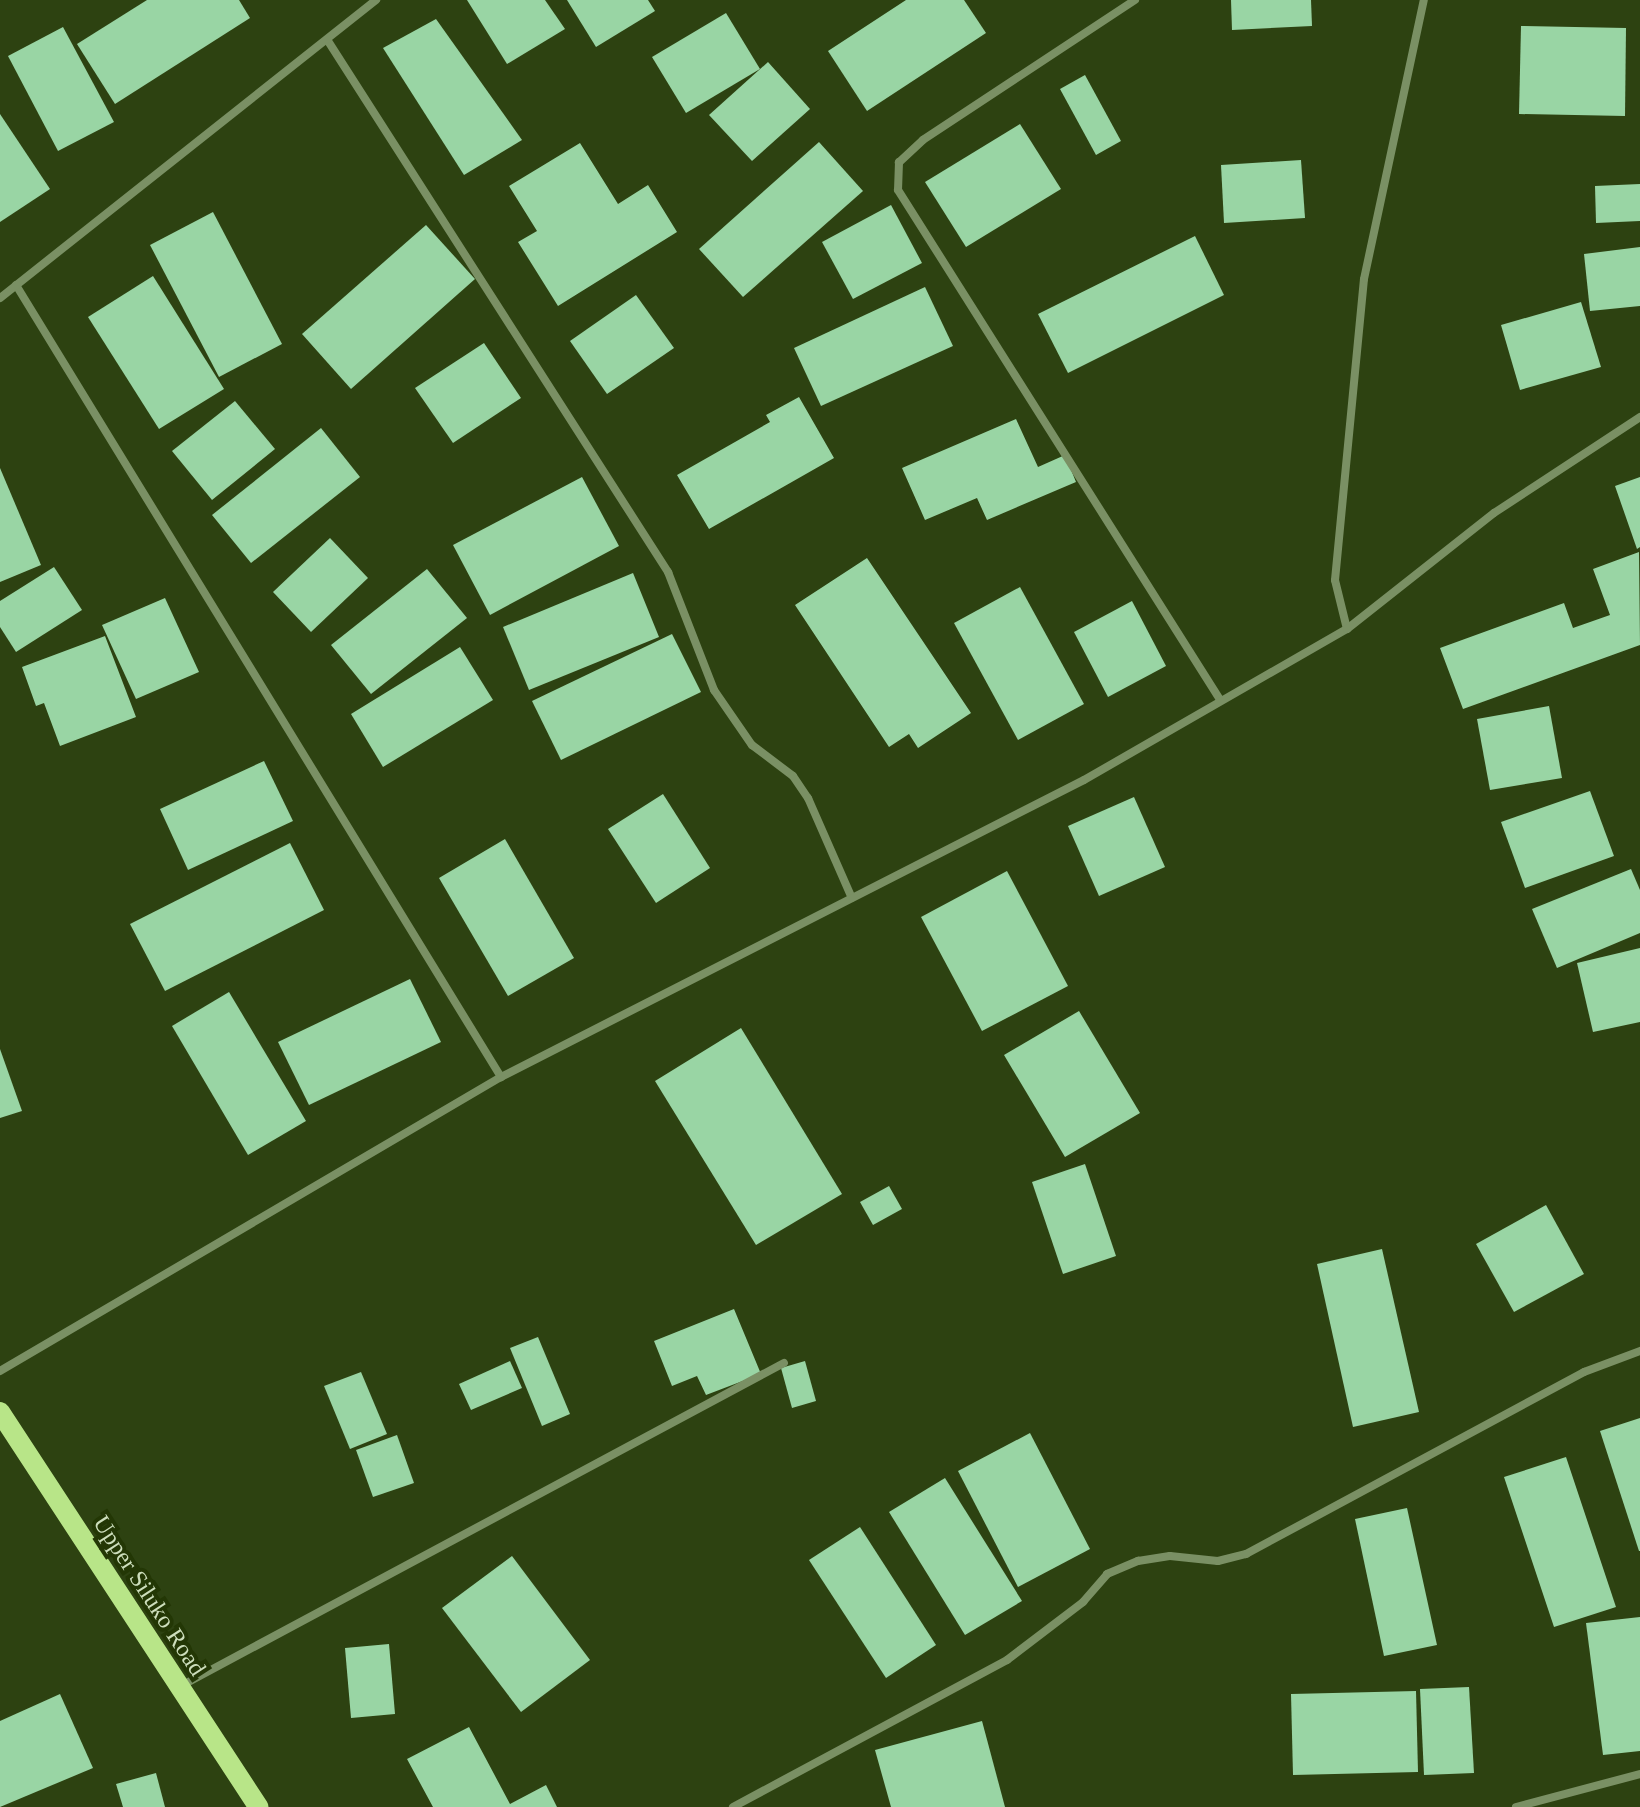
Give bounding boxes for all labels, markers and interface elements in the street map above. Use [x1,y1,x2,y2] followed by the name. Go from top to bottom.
[86,1510,212,1682] street label: Upper Siluko Road

